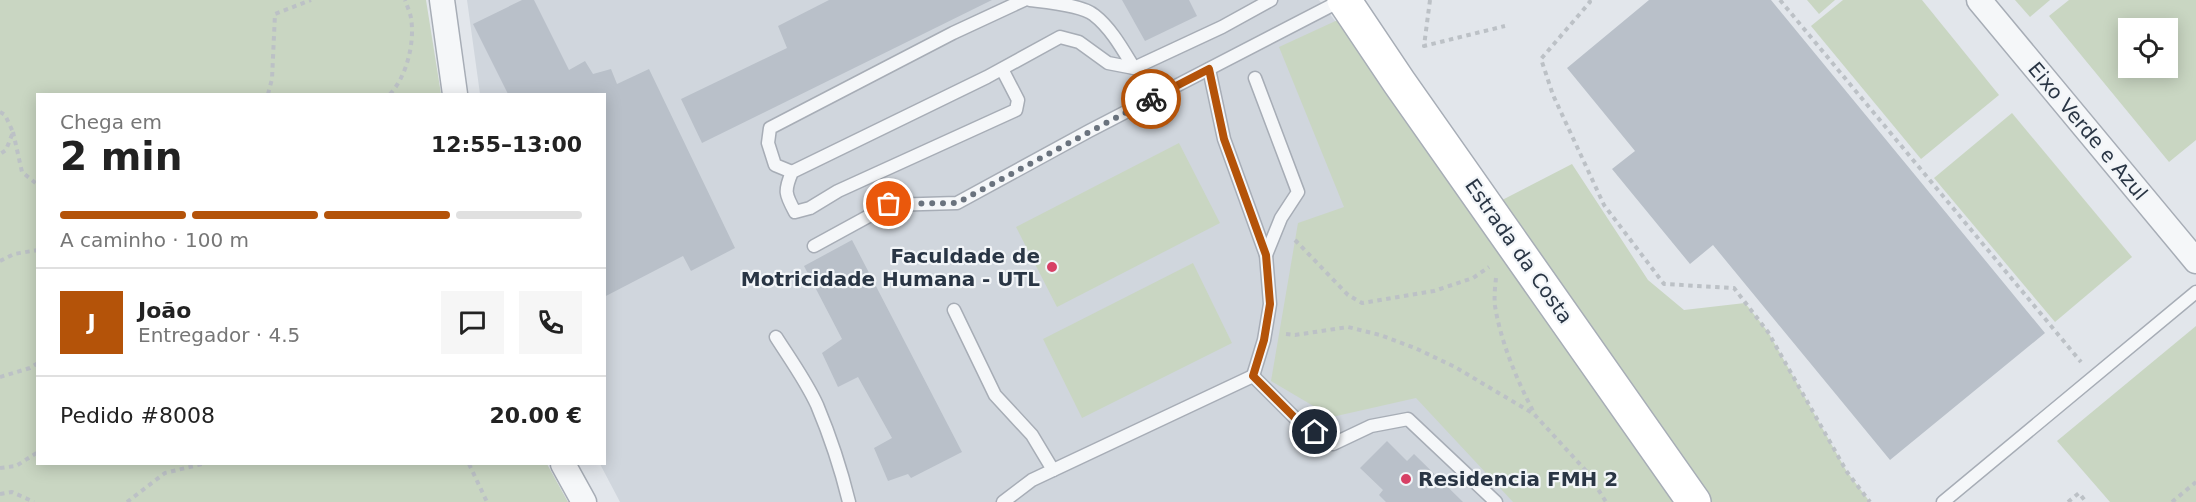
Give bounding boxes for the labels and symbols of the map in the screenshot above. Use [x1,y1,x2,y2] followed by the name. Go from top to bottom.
[2023,57,2153,205] street label: Eixo Verde e Azul
[1121,69,1181,129] courier
[1460,174,1578,328] street label: Estrada da Costa
[863,178,914,229] pin
[741,244,1040,291] place label: Faculdade de Motricidade Humana - UTL
[1045,260,1059,274] marker: Faculdade de Motricidade Humana - UTL
[1289,406,1340,457] pin
[1418,467,1618,491] place label: Residencia FMH 2
[1399,472,1413,486] marker: Residencia FMH 2

